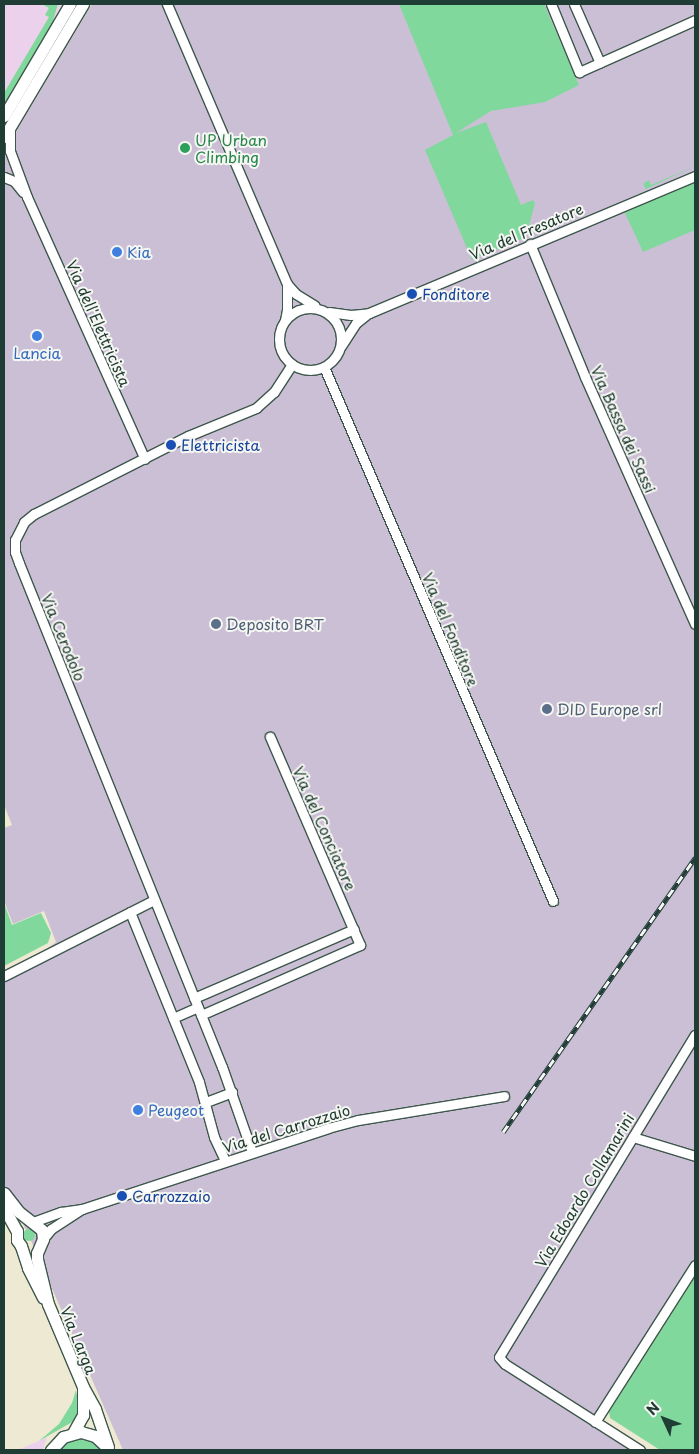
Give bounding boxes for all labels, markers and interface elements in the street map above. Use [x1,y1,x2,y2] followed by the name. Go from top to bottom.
[195,130,266,165] place label: UP Urban Climbing
[179,142,191,154] marker: UP Urban Climbing
[467,199,585,263] street label: Via del Fresatore
[127,243,151,261] place label: Kia
[111,246,123,258] marker: Kia
[63,257,135,389] street label: Via dell'Elettricista
[422,285,490,303] place label: Fonditore
[406,288,418,300] marker: Fonditore
[31,330,43,342] marker: Lancia
[13,344,61,362] place label: Lancia
[587,361,661,497] street label: Via Bassa dei Sassi
[181,436,260,454] place label: Elettricista
[165,439,177,451] marker: Elettricista
[419,569,483,689] street label: Via del Fonditore
[38,591,90,683] street label: Via Cerodolo
[226,615,324,633] place label: Deposito BRT
[210,618,222,630] marker: Deposito BRT
[557,700,663,718] place label: DID Europe srl
[541,703,553,715] marker: DID Europe srl
[290,763,360,893] street label: Via del Conciatore
[220,1100,352,1156] street label: Via del Carrozzaio
[148,1101,204,1119] place label: Peugeot
[132,1104,144,1116] marker: Peugeot
[531,1110,637,1270] street label: Via Edoardo Collamarini
[132,1187,211,1205] place label: Carrozzaio
[116,1190,128,1202] marker: Carrozzaio
[57,1304,101,1376] street label: Via Larga
[639,1394,689,1444] north arrow
[641,1397,664,1420] text: N

